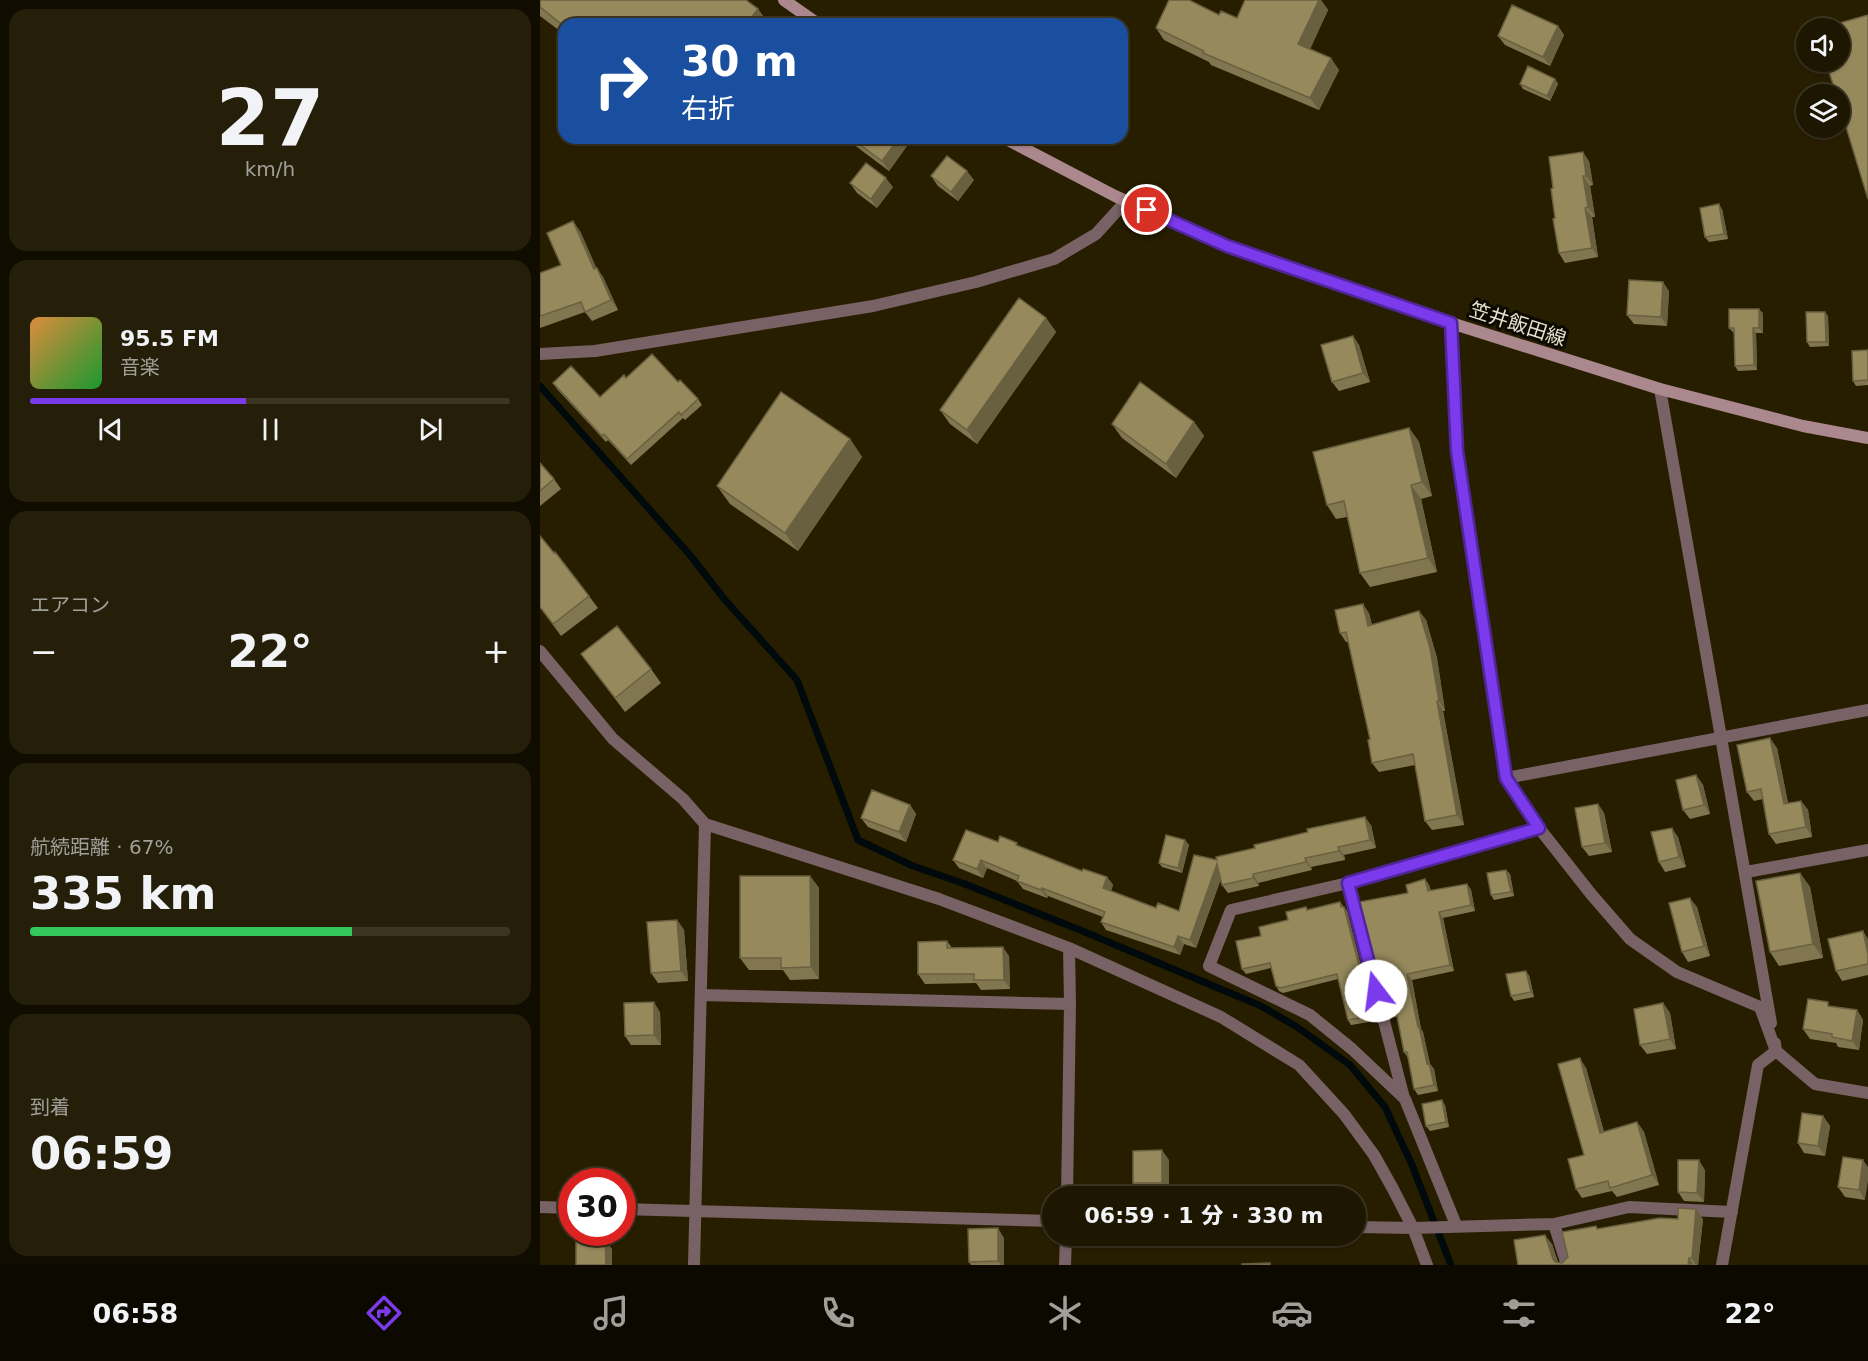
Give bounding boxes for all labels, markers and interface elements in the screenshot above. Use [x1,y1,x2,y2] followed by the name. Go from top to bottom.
[1796,18,1850,138] map controls
[1796,18,1850,72] button: sound
[681,37,798,86] text: 30 m
[582,42,660,120] icon: right
[216,73,324,163] text: 27
[1796,84,1850,138] button: layers
[681,93,735,124] text: 右折
[245,157,295,181] text: km/h
[1121,184,1172,235] pin
[1130,193,1163,226] icon: arrive
[1467,297,1569,351] street label: 笠井飯田線
[120,326,219,351] text: 95.5 FM
[120,355,160,379] text: 音楽
[94,413,127,446] icon: previous
[254,413,287,446] icon: pause
[414,413,447,446] icon: next
[30,593,110,617] text: エアコン
[227,625,313,678] text: 22°
[30,632,58,671] text: −
[482,632,510,671] text: +
[30,835,174,859] text: 航続距離 · 67%
[30,867,216,920] text: 335 km
[1344,959,1408,1023] position arrow
[30,1095,70,1119] text: 到着
[30,1127,173,1180] text: 06:59
[558,1168,636,1246] speed limit sign: 30
[1085,1203,1323,1228] text: 06:59 · 1 分 · 330 m
[363,1292,405,1334] icon: directions
[590,1292,632,1334] icon: music
[817,1292,859,1334] icon: phone
[1044,1292,1086,1334] icon: climate
[1271,1292,1313,1334] icon: car
[1498,1292,1540,1334] icon: filters
[92,1298,178,1329] text: 06:58
[1724,1298,1775,1329] text: 22°

